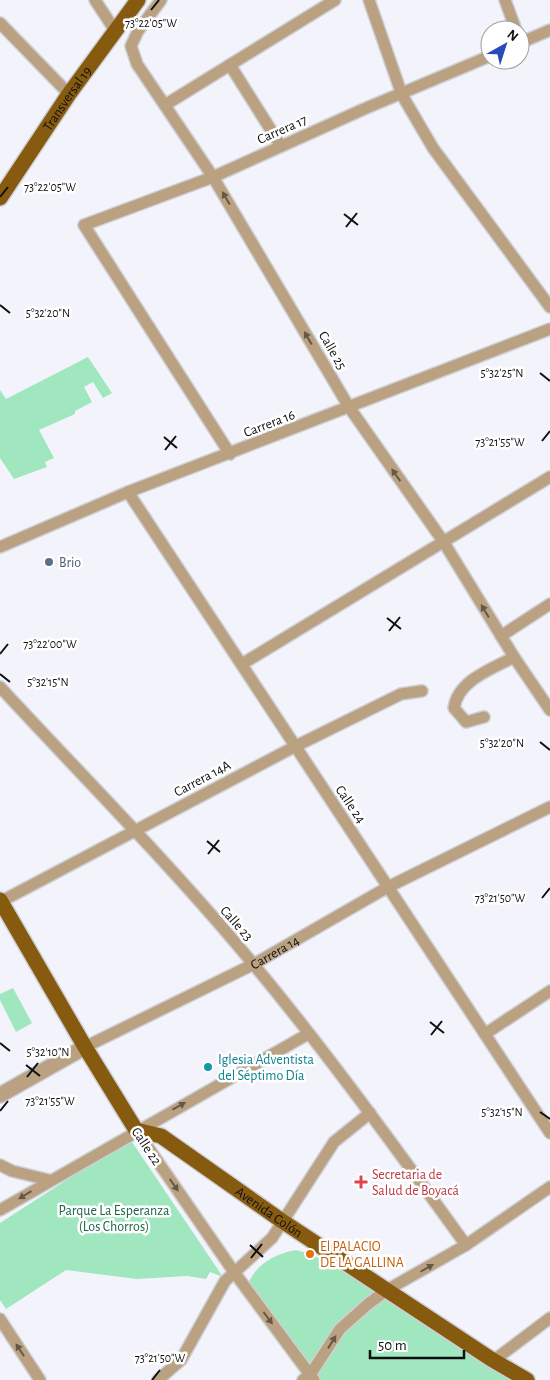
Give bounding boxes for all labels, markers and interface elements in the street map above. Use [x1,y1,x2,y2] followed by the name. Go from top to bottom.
[125,17,177,29] text: 73°22'05"W
[480,20,530,70] north arrow
[504,27,521,44] text: N
[41,64,95,134] street label: Transversal 19
[255,113,310,147] street label: Carrera 17
[24,181,76,193] text: 73°22'05"W
[221,192,230,205] one-way arrow
[26,307,70,319] text: 5°32'20"N
[316,329,349,372] street label: Calle 25
[304,332,313,345] one-way arrow
[481,367,523,379] text: 5°32'25"N
[242,408,297,440] street label: Carrera 16
[475,436,525,448] text: 73°21'55"W
[391,468,401,482] one-way arrow
[43,556,55,568] marker: Brio
[59,556,81,570] place label: Brio
[480,604,490,617] one-way arrow
[23,638,77,650] text: 73°22'00"W
[27,676,69,688] text: 5°32'15"N
[480,737,524,749] text: 5°32'20"N
[172,758,233,800] street label: Carrera 14A
[332,783,368,826] street label: Calle 24
[475,892,526,904] text: 73°21'50"W
[217,904,256,944] street label: Calle 23
[248,933,302,973] street label: Carrera 14
[27,1046,69,1058] text: 5°32'10"N
[218,1053,314,1083] place label: Iglesia Adventista del Séptimo Día
[202,1061,214,1073] marker: Iglesia Adventista del Séptimo Día
[25,1095,75,1107] text: 73°21'55"W
[172,1102,185,1111] one-way arrow
[481,1106,523,1118] text: 5°32'15"N
[129,1125,164,1168] street label: Calle 22
[372,1168,459,1198] place label: Secretaria de Salud de Boyacá
[354,1175,368,1189] marker: Secretaria de Salud de Boyacá
[169,1178,179,1192] one-way arrow
[233,1185,305,1240] street label: Avenida Colón
[18,1190,31,1199] one-way arrow
[58,1204,170,1234] park label: Parque La Esperanza (Los Chorros)
[320,1240,404,1270] place label: El PALACIO DE LA GALLINA
[304,1248,316,1260] marker: El PALACIO DE LA GALLINA
[420,1263,433,1272] one-way arrow
[263,1311,273,1325] one-way arrow
[370,1328,464,1360] scale bar
[327,1335,336,1348] one-way arrow
[378,1338,407,1353] text: 50 m
[15,1343,25,1356] one-way arrow
[135,1352,186,1364] text: 73°21'50"W

